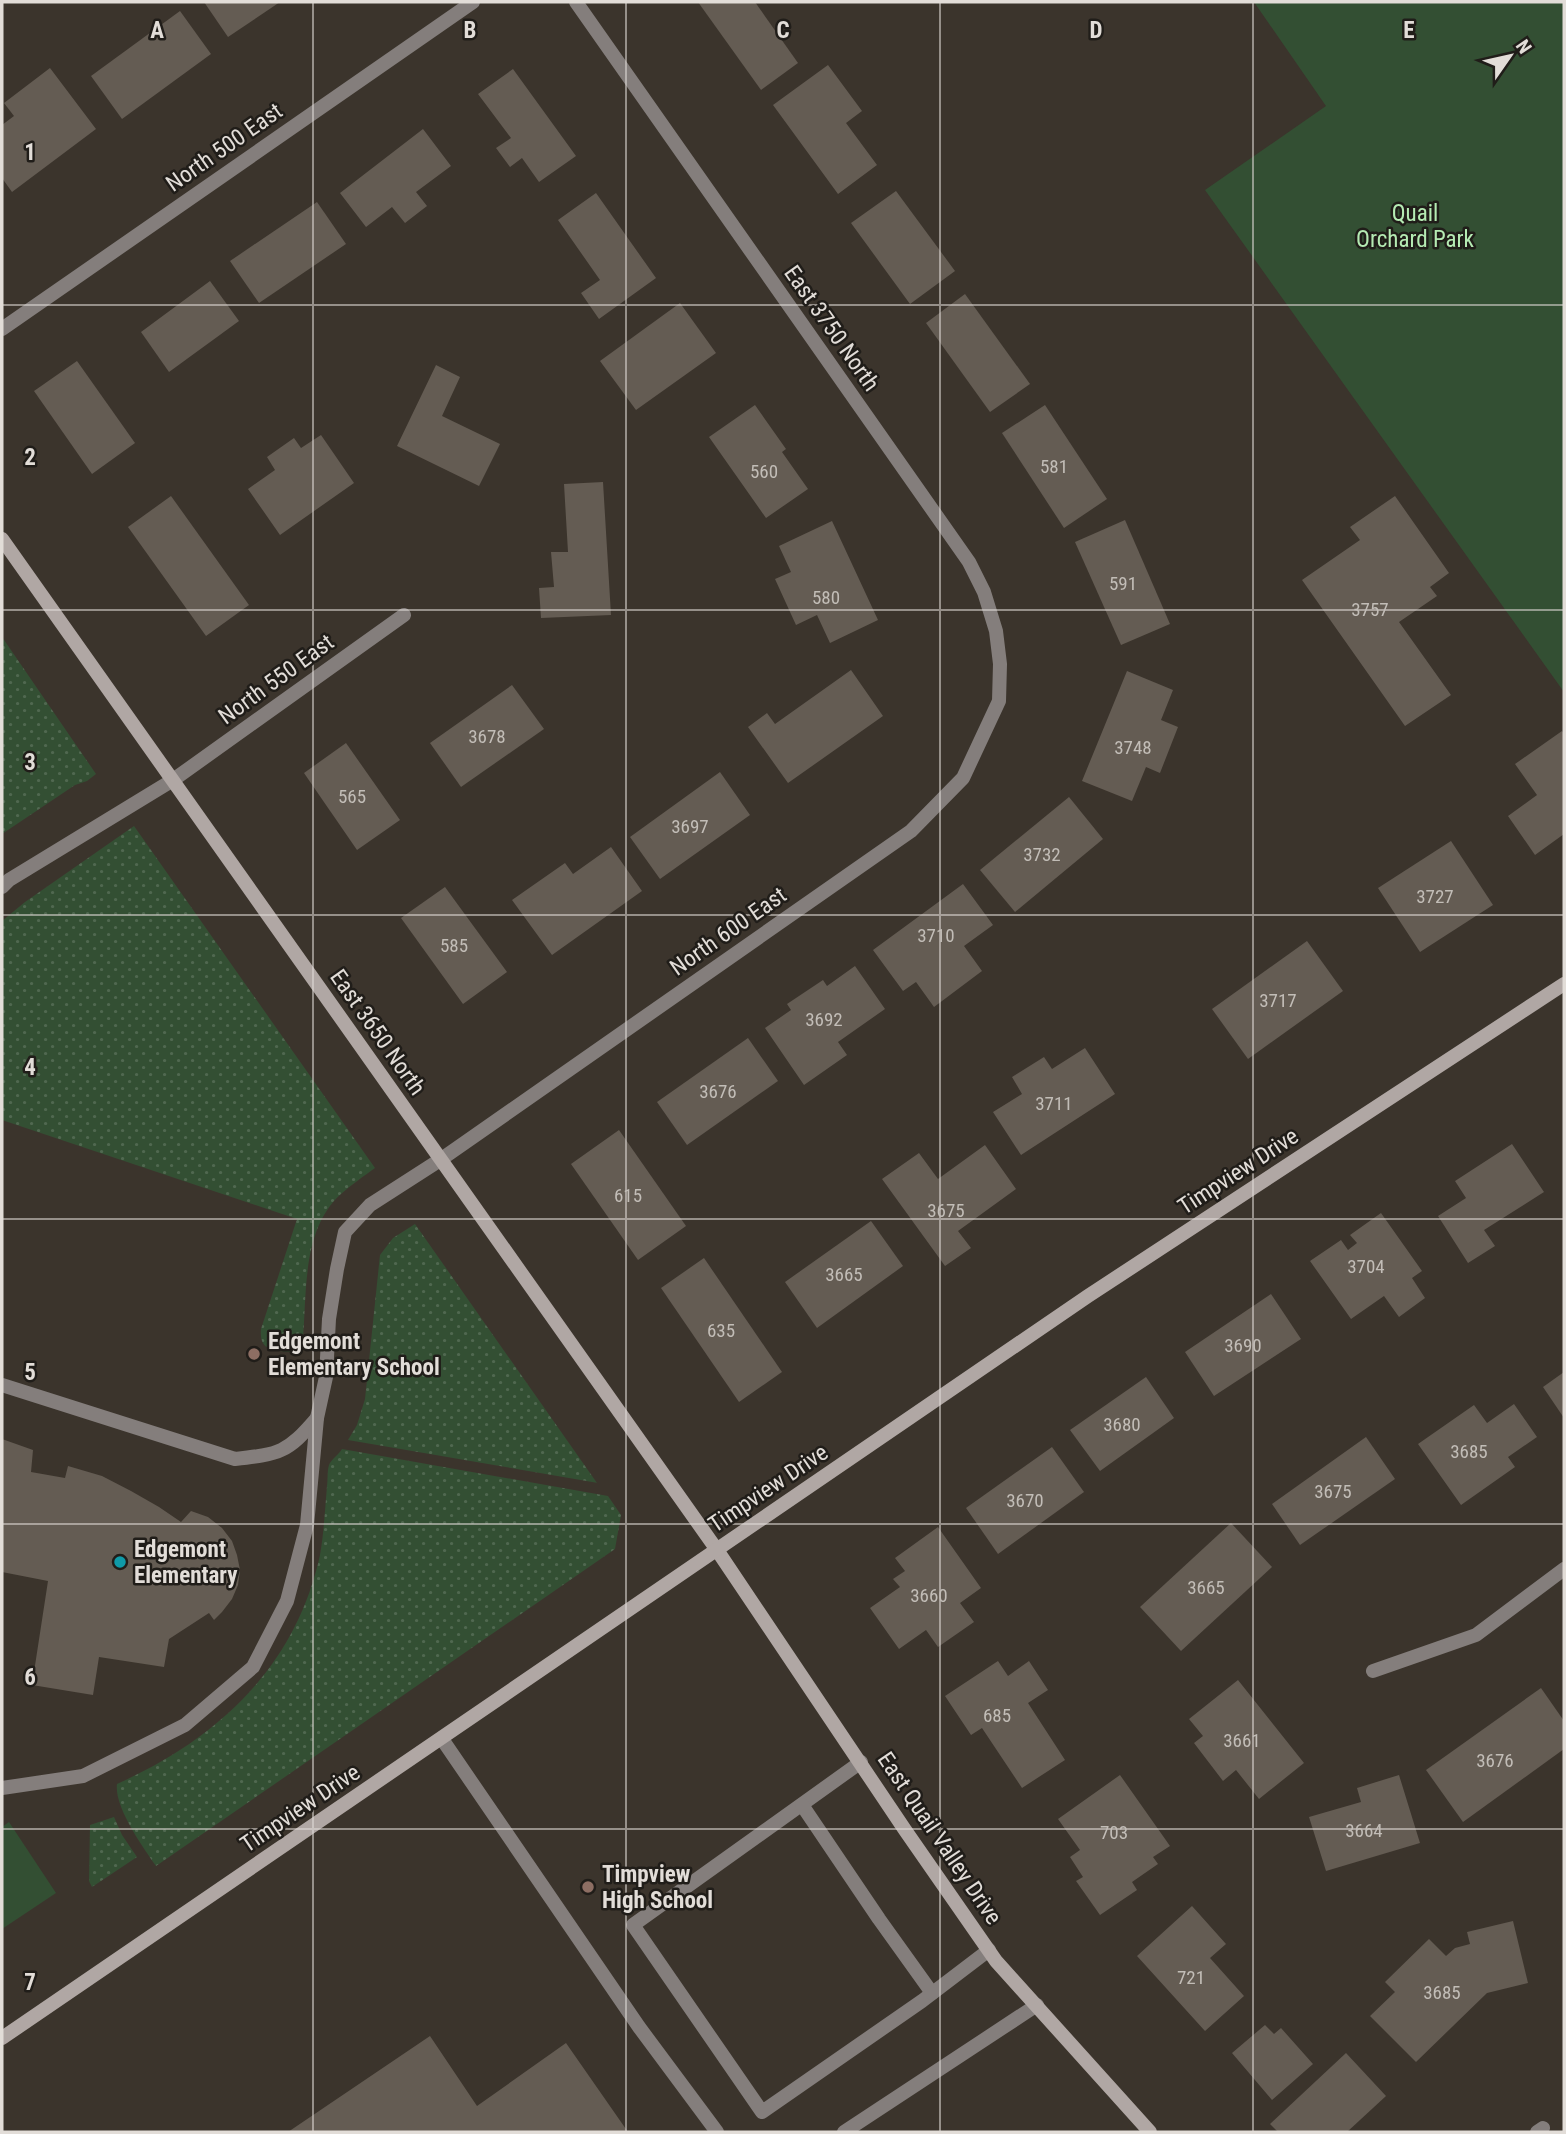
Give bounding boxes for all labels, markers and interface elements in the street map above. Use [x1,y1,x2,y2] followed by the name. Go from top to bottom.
[150,17,164,44] text: A
[464,17,476,44] text: B
[776,17,790,44] text: C
[1090,17,1103,44] text: D
[1403,17,1415,44] text: E
[1475,21,1545,91] north arrow
[1511,36,1536,58] text: N
[161,97,288,197] street label: North 500 East
[24,139,36,166] text: 1
[1356,200,1475,253] park label: Quail Orchard Park
[778,260,885,396] street label: East 3750 North
[24,444,36,471] text: 2
[1040,455,1068,478] house number: 581
[750,460,778,483] house number: 560
[1109,572,1137,595] house number: 591
[812,586,840,609] house number: 580
[1351,598,1389,621] house number: 3757
[213,629,339,730] street label: North 550 East
[468,725,506,748] house number: 3678
[1114,736,1152,759] house number: 3748
[24,749,36,776] text: 3
[338,785,366,808] house number: 565
[671,815,709,838] house number: 3697
[1023,843,1061,866] house number: 3732
[665,881,792,981] street label: North 600 East
[1416,885,1454,908] house number: 3727
[917,924,955,947] house number: 3710
[440,934,468,957] house number: 585
[324,964,431,1100] street label: East 3650 North
[1259,989,1297,1012] house number: 3717
[805,1008,843,1031] house number: 3692
[24,1054,36,1081] text: 4
[699,1080,737,1103] house number: 3676
[1035,1092,1073,1115] house number: 3711
[1173,1123,1303,1220] street label: Timpview Drive
[614,1184,642,1207] house number: 615
[927,1199,965,1222] house number: 3675
[1347,1255,1385,1278] house number: 3704
[825,1263,863,1286] house number: 3665
[707,1319,735,1342] house number: 635
[268,1328,440,1381] place label: Edgemont Elementary School
[1224,1334,1262,1357] house number: 3690
[246,1346,262,1362] marker: Edgemont Elementary School
[24,1359,36,1386] text: 5
[1103,1413,1141,1436] house number: 3680
[704,1439,833,1538] street label: Timpview Drive
[1450,1440,1488,1463] house number: 3685
[1314,1480,1352,1503] house number: 3675
[1006,1489,1044,1512] house number: 3670
[134,1536,238,1589] place label: Edgemont Elementary
[112,1554,128,1570] marker: Edgemont Elementary
[1187,1576,1225,1599] house number: 3665
[910,1584,948,1607] house number: 3660
[24,1664,36,1691] text: 6
[983,1704,1011,1727] house number: 685
[1223,1729,1261,1752] house number: 3661
[872,1747,1007,1930] street label: East Quail Valley Drive
[1476,1749,1514,1772] house number: 3676
[236,1759,365,1858] street label: Timpview Drive
[1345,1819,1383,1842] house number: 3664
[1100,1821,1128,1844] house number: 703
[602,1861,713,1914] place label: Timpview High School
[580,1879,596,1895] marker: Timpview High School
[1177,1966,1205,1989] house number: 721
[24,1969,36,1996] text: 7
[1423,1981,1461,2004] house number: 3685

